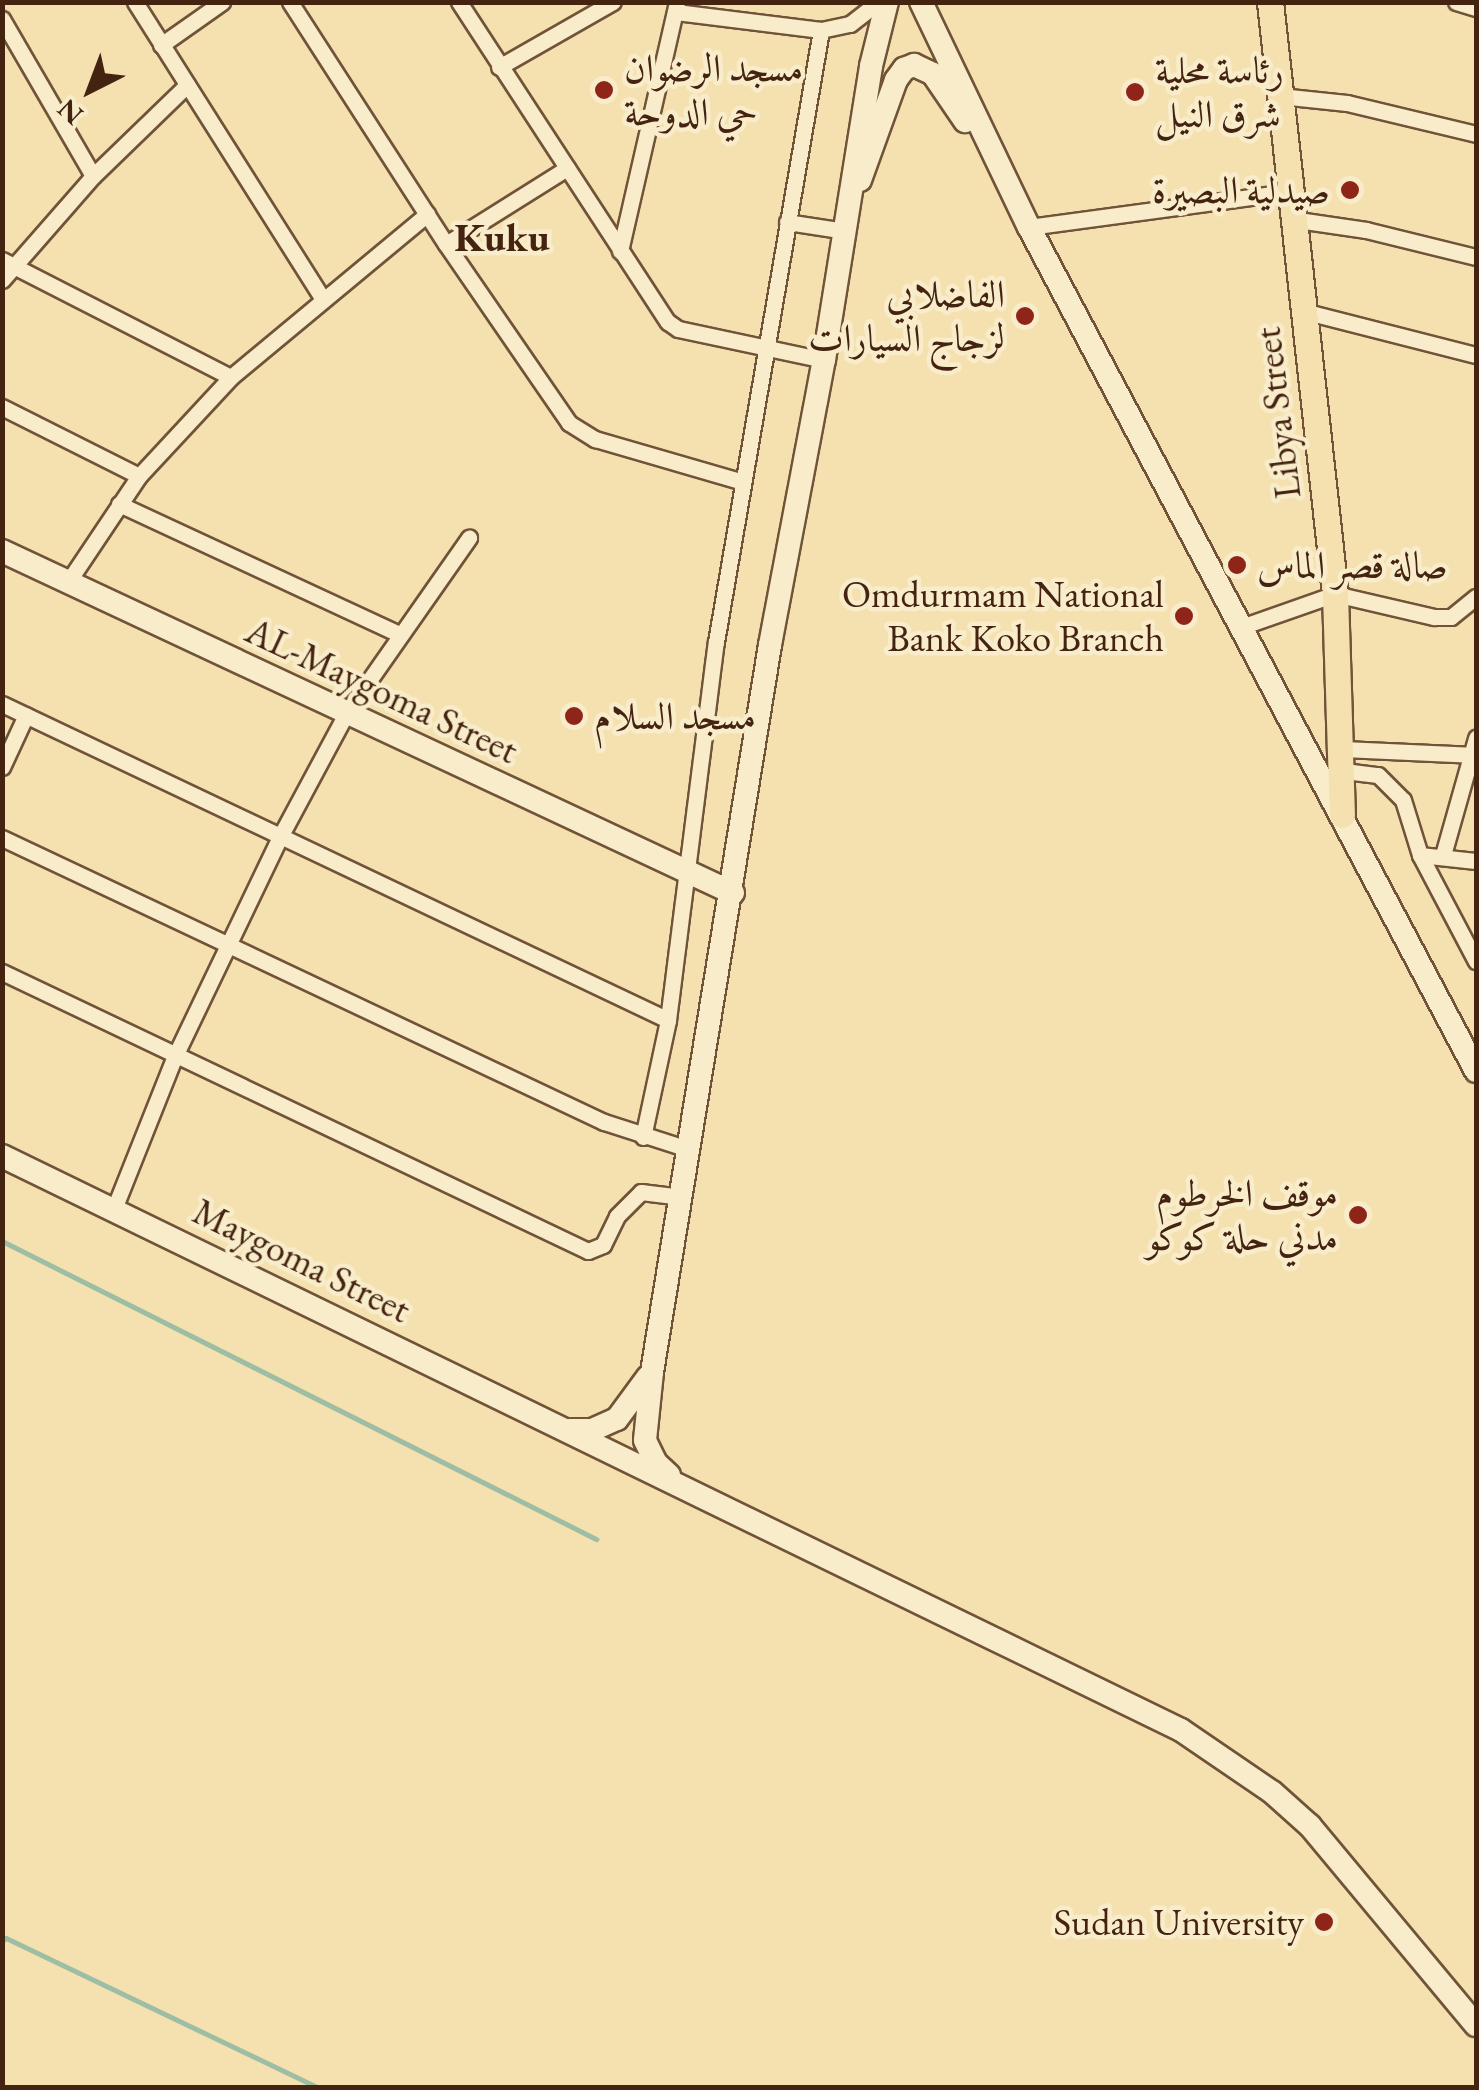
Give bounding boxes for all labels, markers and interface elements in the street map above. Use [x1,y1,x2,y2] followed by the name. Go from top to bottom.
[40,40,140,140] north arrow
[624,45,803,134] place label: مسجد الرضوان حي الدوحة
[1155,47,1284,136] place label: رئاسة محلية شرق النيل
[593,79,615,101] marker: مسجد الرضوان حي الدوحة
[1124,81,1146,103] marker: رئاسة محلية شرق النيل
[49,91,90,133] text: N
[1152,167,1330,213] place label: صيدلية البصيرة
[1339,179,1361,201] marker: صيدلية البصيرة
[454,213,550,261] district label: Kuku
[808,271,1005,360] place label: الفاضلابي لزجاج السيارات
[1014,305,1036,327] marker: الفاضلابي لزجاج السيارات
[1244,325,1310,501] street label: Libya Street
[1257,542,1448,588] place label: صالة قصر الماس
[1226,554,1248,576] marker: صالة قصر الماس
[842,571,1164,660] place label: Omdurmam National Bank Koko Branch
[1173,605,1195,627] marker: Omdurmam National Bank Koko Branch
[239,607,525,773] street label: AL-Maygoma Street
[594,693,756,739] place label: مسجد السلام
[563,705,585,727] marker: مسجد السلام
[1146,1170,1338,1260] place label: موقف الخرطوم مدني حلة كوكو
[186,1188,418,1332] street label: Maygoma Street
[1347,1204,1369,1226] marker: موقف الخرطوم مدني حلة كوكو
[1053,1899,1304,1945] place label: Sudan University
[1313,1911,1335,1933] marker: Sudan University

